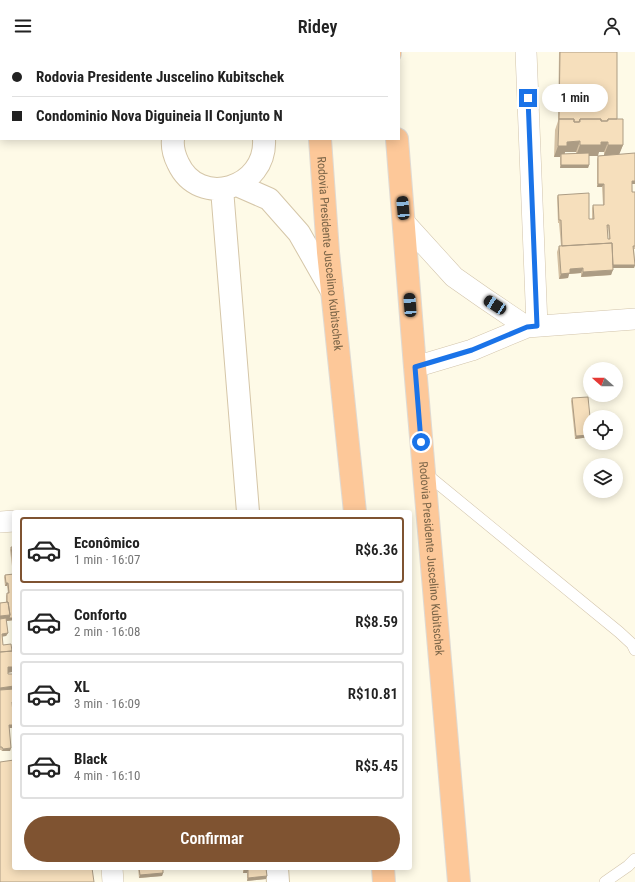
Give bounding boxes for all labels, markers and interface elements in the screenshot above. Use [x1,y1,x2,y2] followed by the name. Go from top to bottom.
[12,15,34,37] icon: menu
[601,15,623,37] icon: person
[298,16,337,37] text: Ridey
[36,68,284,86] text: Rodovia Presidente Juscelino Kubitschek
[542,84,608,112] callout: 1 min
[519,89,537,107] route end
[561,90,589,105] text: 1 min
[36,107,283,125] text: Condominio Nova Diguineia II Conjunto N
[314,156,345,352] street label: Rodovia Presidente Juscelino Kubitschek
[396,196,410,220] car
[403,293,417,317] car
[482,293,508,317] car
[583,362,623,402] north arrow
[583,362,623,498] map controls
[583,410,623,450] button: locate
[412,433,430,451] route start
[583,458,623,498] button: layers
[416,461,447,657] street label: Rodovia Presidente Juscelino Kubitschek
[26,532,62,568] icon: car
[74,534,140,552] text: Econômico
[355,541,398,559] text: R$6.36
[74,552,140,567] text: 1 min · 16:07
[26,604,62,640] icon: car
[74,606,127,624] text: Conforto
[355,613,398,631] text: R$8.59
[74,624,140,639] text: 2 min · 16:08
[26,676,62,712] icon: car
[74,678,90,696] text: XL
[348,685,398,703] text: R$10.81
[74,696,140,711] text: 3 min · 16:09
[26,748,62,784] icon: car
[74,750,107,768] text: Black
[355,757,398,775] text: R$5.45
[74,768,140,783] text: 4 min · 16:10
[24,816,400,862] button: Confirmar

